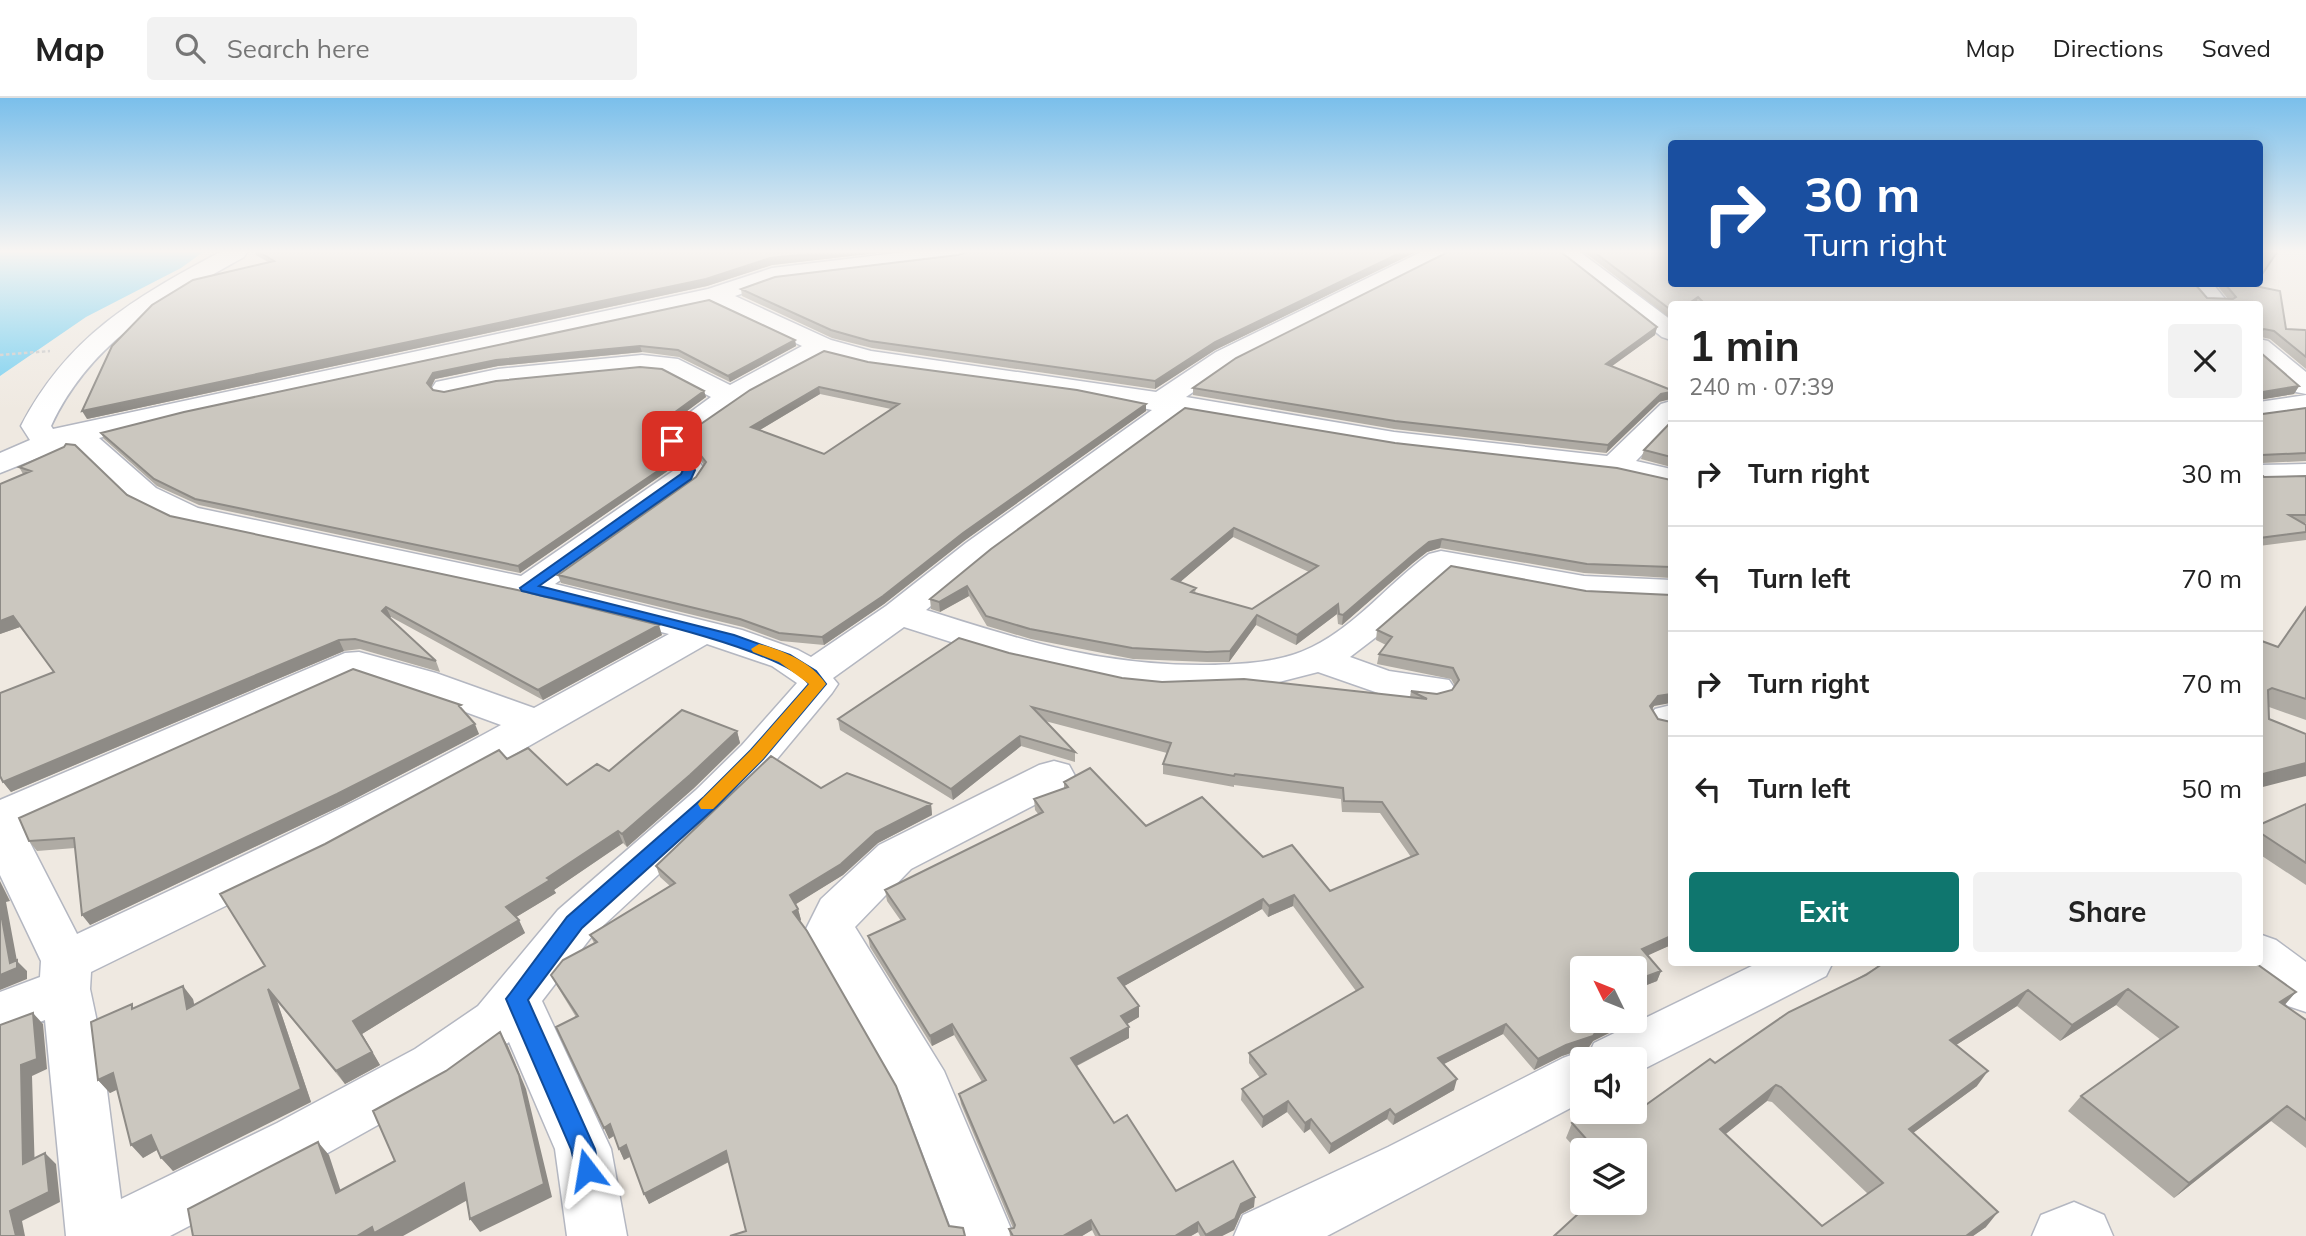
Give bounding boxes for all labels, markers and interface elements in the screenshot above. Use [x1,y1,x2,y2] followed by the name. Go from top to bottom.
[147,17,637,80] search box
[35,28,105,69] text: Map
[171,29,209,67] icon: search
[227,32,370,65] text: Search here
[1965,33,2015,63] text: Map
[2053,33,2164,63] text: Directions
[2202,33,2271,63] text: Saved
[1804,163,1920,224] text: 30 m
[1689,168,1780,259] icon: right
[1804,224,1947,264] text: Turn right
[1689,319,1800,372] text: 1 min
[2168,324,2242,398] button: close
[1689,372,1834,401] text: 240 m · 07:39
[642,411,702,471] pin
[653,422,691,460] icon: arrive
[1689,455,1727,493] icon: right
[1748,457,1869,490] text: Turn right
[2181,457,2242,490] text: 30 m
[1689,560,1727,598] icon: left
[1748,562,1850,595] text: Turn left
[2181,562,2242,595] text: 70 m
[1689,665,1727,703] icon: right
[1748,667,1869,700] text: Turn right
[2181,667,2242,700] text: 70 m
[1689,770,1727,808] icon: left
[1748,772,1850,805] text: Turn left
[2181,772,2242,805] text: 50 m
[1689,872,1959,952] button: Exit
[1973,872,2242,952] button: Share
[1570,956,1647,1032] north arrow
[1570,956,1647,1215] map controls
[1570,1047,1647,1124] button: sound
[550,1133,624,1207] position arrow
[1570,1138,1647,1215] button: layers

